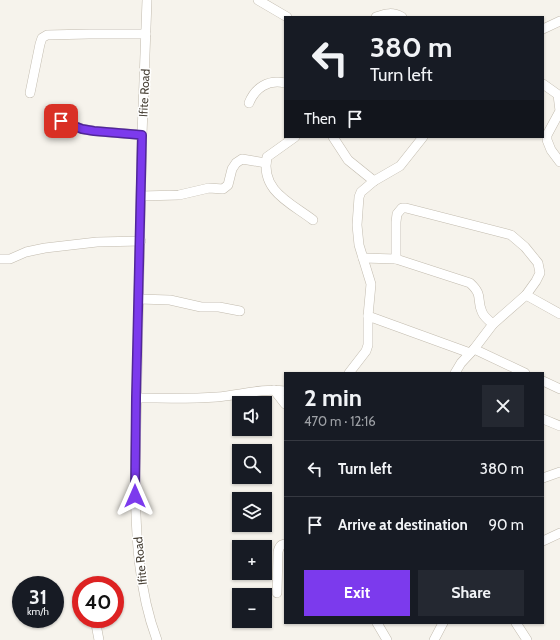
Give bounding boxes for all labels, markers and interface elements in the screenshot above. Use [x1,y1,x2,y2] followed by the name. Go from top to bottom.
[370,30,452,64] text: 380 m
[304,32,356,84] icon: left
[370,64,433,86] text: Turn left
[135,68,153,118] street label: Ifite Road
[44,104,78,138] pin
[344,108,366,130] icon: arrive
[50,110,72,132] icon: arrive
[304,110,336,128] text: Then
[304,383,362,412] text: 2 min
[482,385,524,427] button: close
[232,396,272,628] map controls
[232,396,272,436] button: sound
[304,413,376,429] text: 470 m · 12:16
[232,444,272,484] button: search
[304,458,326,480] icon: left
[338,460,392,478] text: Turn left
[480,460,524,478] text: 380 m
[114,475,156,517] position arrow
[232,492,272,532] button: layers
[304,514,326,536] icon: arrive
[338,516,468,534] text: Arrive at destination
[488,516,524,534] text: 90 m
[130,536,150,586] street label: Ifite Road
[232,540,272,580] button: +
[304,570,410,616] button: Exit
[418,570,524,616] button: Share
[72,576,124,628] speed limit sign: 40
[29,585,47,609] text: 31
[232,588,272,628] button: −
[27,605,49,618] text: km/h

